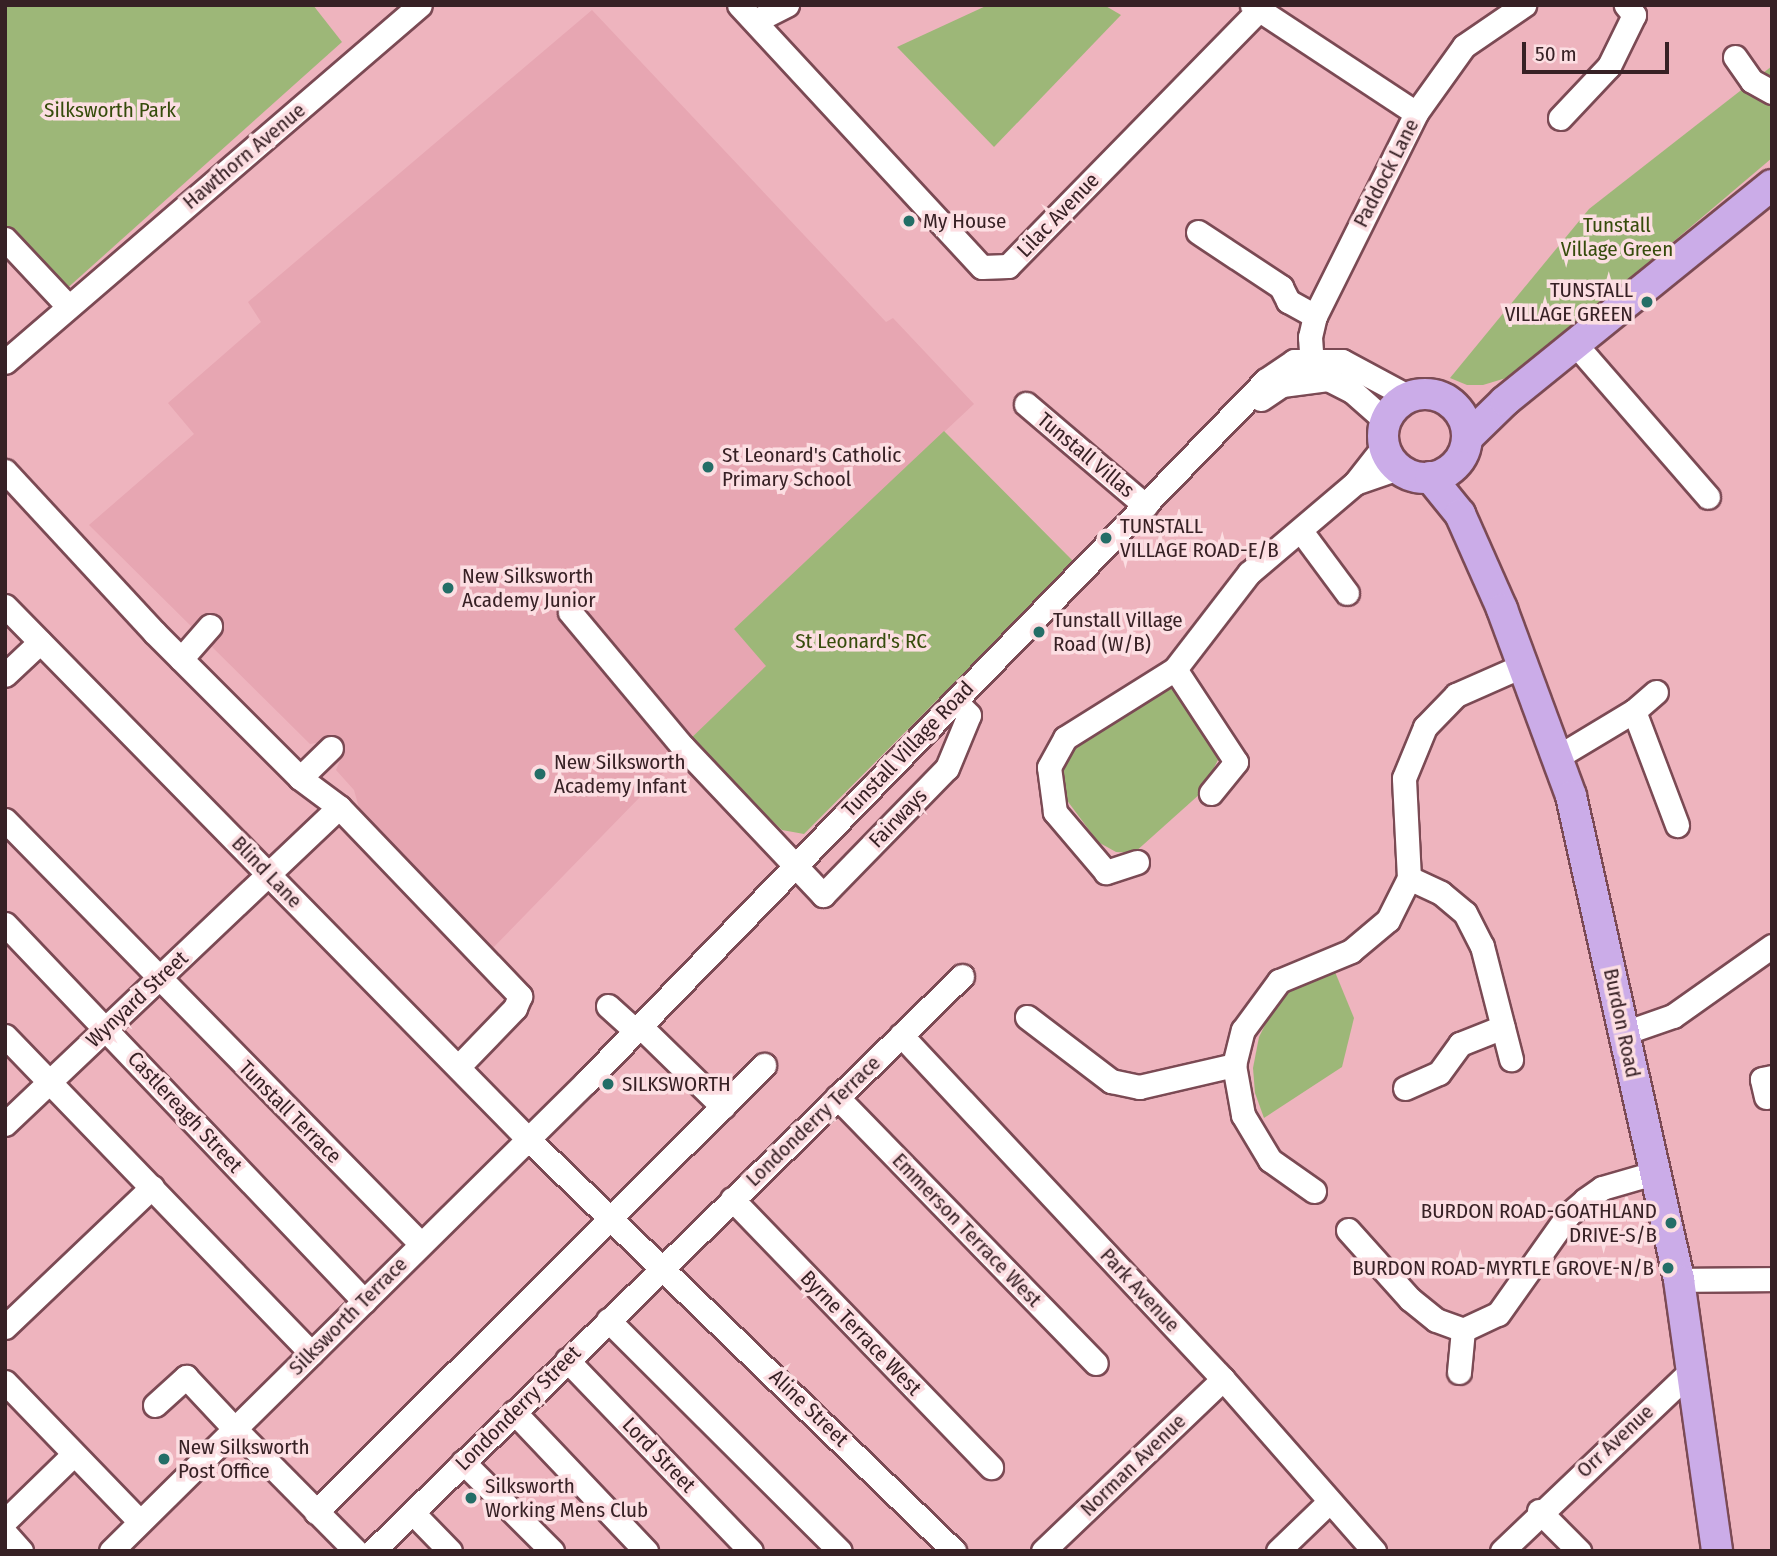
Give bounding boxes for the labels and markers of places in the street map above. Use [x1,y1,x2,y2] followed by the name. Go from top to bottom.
[923,208,1006,234] place label: My House
[901,213,917,229] marker: My House
[1505,277,1633,327] place label: TUNSTALL VILLAGE GREEN
[1639,294,1655,310] marker: TUNSTALL VILLAGE GREEN
[722,442,901,492] place label: St Leonard's Catholic Primary School
[700,459,716,475] marker: St Leonard's Catholic Primary School
[1120,513,1279,563] place label: TUNSTALL VILLAGE ROAD-E/B
[1098,530,1114,546] marker: TUNSTALL VILLAGE ROAD-E/B
[462,563,595,613] place label: New Silksworth Academy Junior
[440,580,456,596] marker: New Silksworth Academy Junior
[1053,607,1183,657] place label: Tunstall Village Road (W/B)
[1031,624,1047,640] marker: Tunstall Village Road (W/B)
[554,749,687,799] place label: New Silksworth Academy Infant
[532,766,548,782] marker: New Silksworth Academy Infant
[622,1071,731,1097] place label: SILKSWORTH
[600,1076,616,1092] marker: SILKSWORTH
[1421,1198,1657,1248] place label: BURDON ROAD-GOATHLAND DRIVE-S/B
[1663,1215,1679,1231] marker: BURDON ROAD-GOATHLAND DRIVE-S/B
[1352,1255,1654,1281] place label: BURDON ROAD-MYRTLE GROVE-N/B
[1660,1260,1676,1276] marker: BURDON ROAD-MYRTLE GROVE-N/B
[178,1434,310,1484] place label: New Silksworth Post Office
[156,1451,172,1467] marker: New Silksworth Post Office
[485,1473,648,1523] place label: Silksworth Working Mens Club
[463,1490,479,1506] marker: Silksworth Working Mens Club

